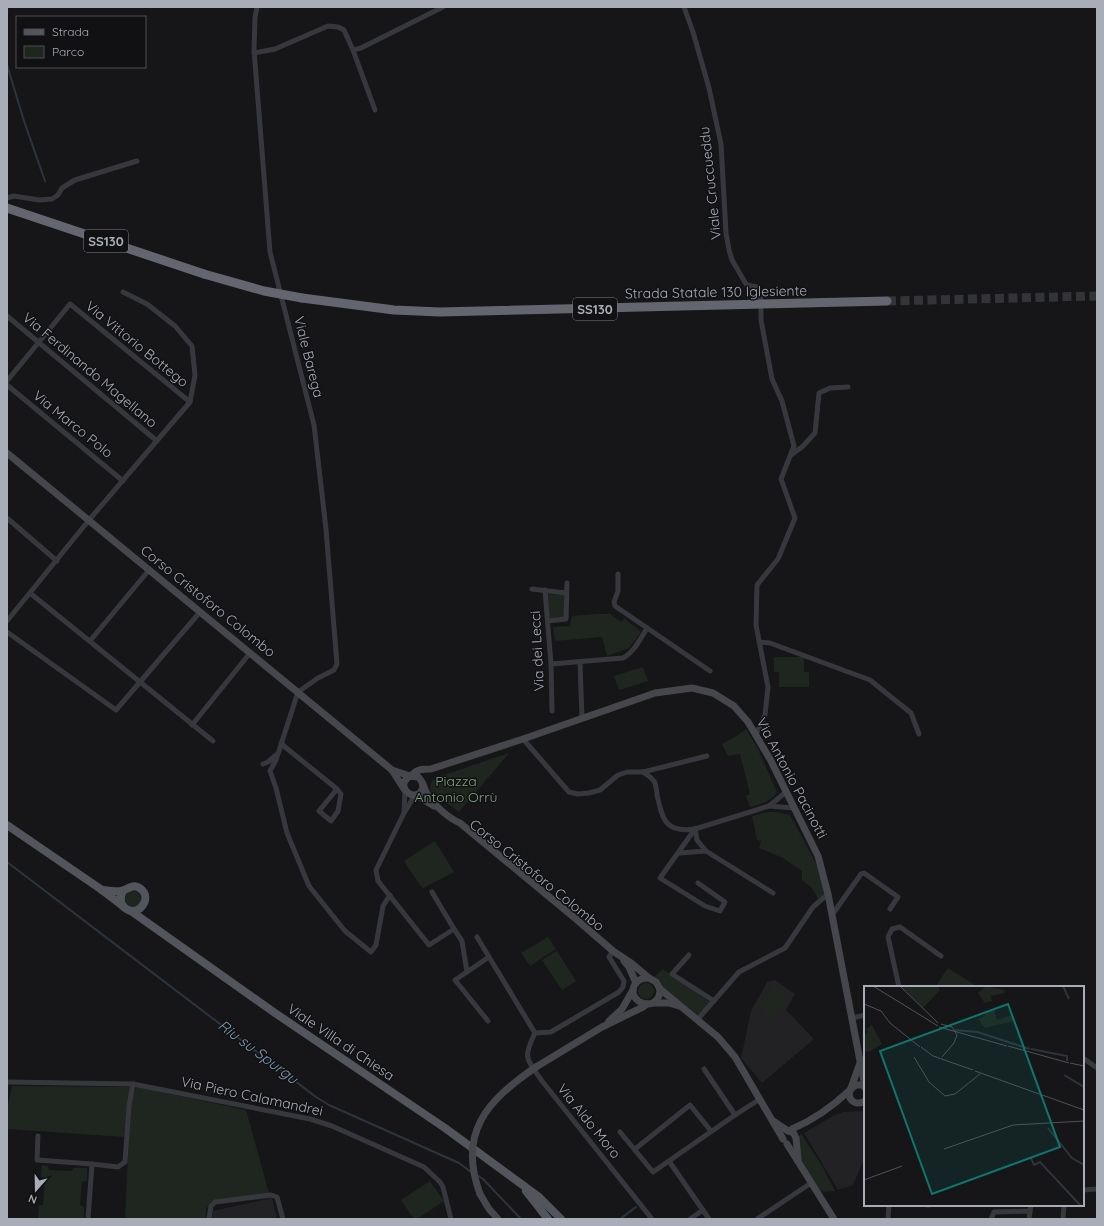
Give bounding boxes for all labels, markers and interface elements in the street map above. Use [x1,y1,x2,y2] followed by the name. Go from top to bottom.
[16,16,146,68] legend
[52,24,89,39] text: Strada
[52,44,84,59] text: Parco
[695,126,725,240] street label: Viale Cruccueddu
[84,230,128,252] road number: SS130
[625,281,807,303] street label: Strada Statale 130 Iglesiente
[82,297,192,391] street label: Via Vittorio Bottego
[573,298,617,320] road number: SS130
[19,308,161,432] street label: Via Ferdinando Magellano
[290,314,328,400] street label: Viale Barega
[29,386,117,462] street label: Via Marco Polo
[137,541,279,661] street label: Corso Cristoforo Colombo
[526,610,548,692] street label: Via dei Lecci
[753,714,831,842] street label: Via Antonio Pacinotti
[414,772,498,806] park label: Piazza Antonio Orrù
[466,815,608,935] street label: Corso Cristoforo Colombo
[864,986,1084,1206] inset map
[284,1000,398,1084] street label: Viale Villa di Chiesa
[215,1015,303,1089] water label: Riu su Spurgu
[180,1072,324,1120] street label: Via Piero Calamandrei
[553,1080,625,1162] street label: Via Aldo Moro
[16,1170,56,1210] north arrow
[26,1191,39,1207] text: N

